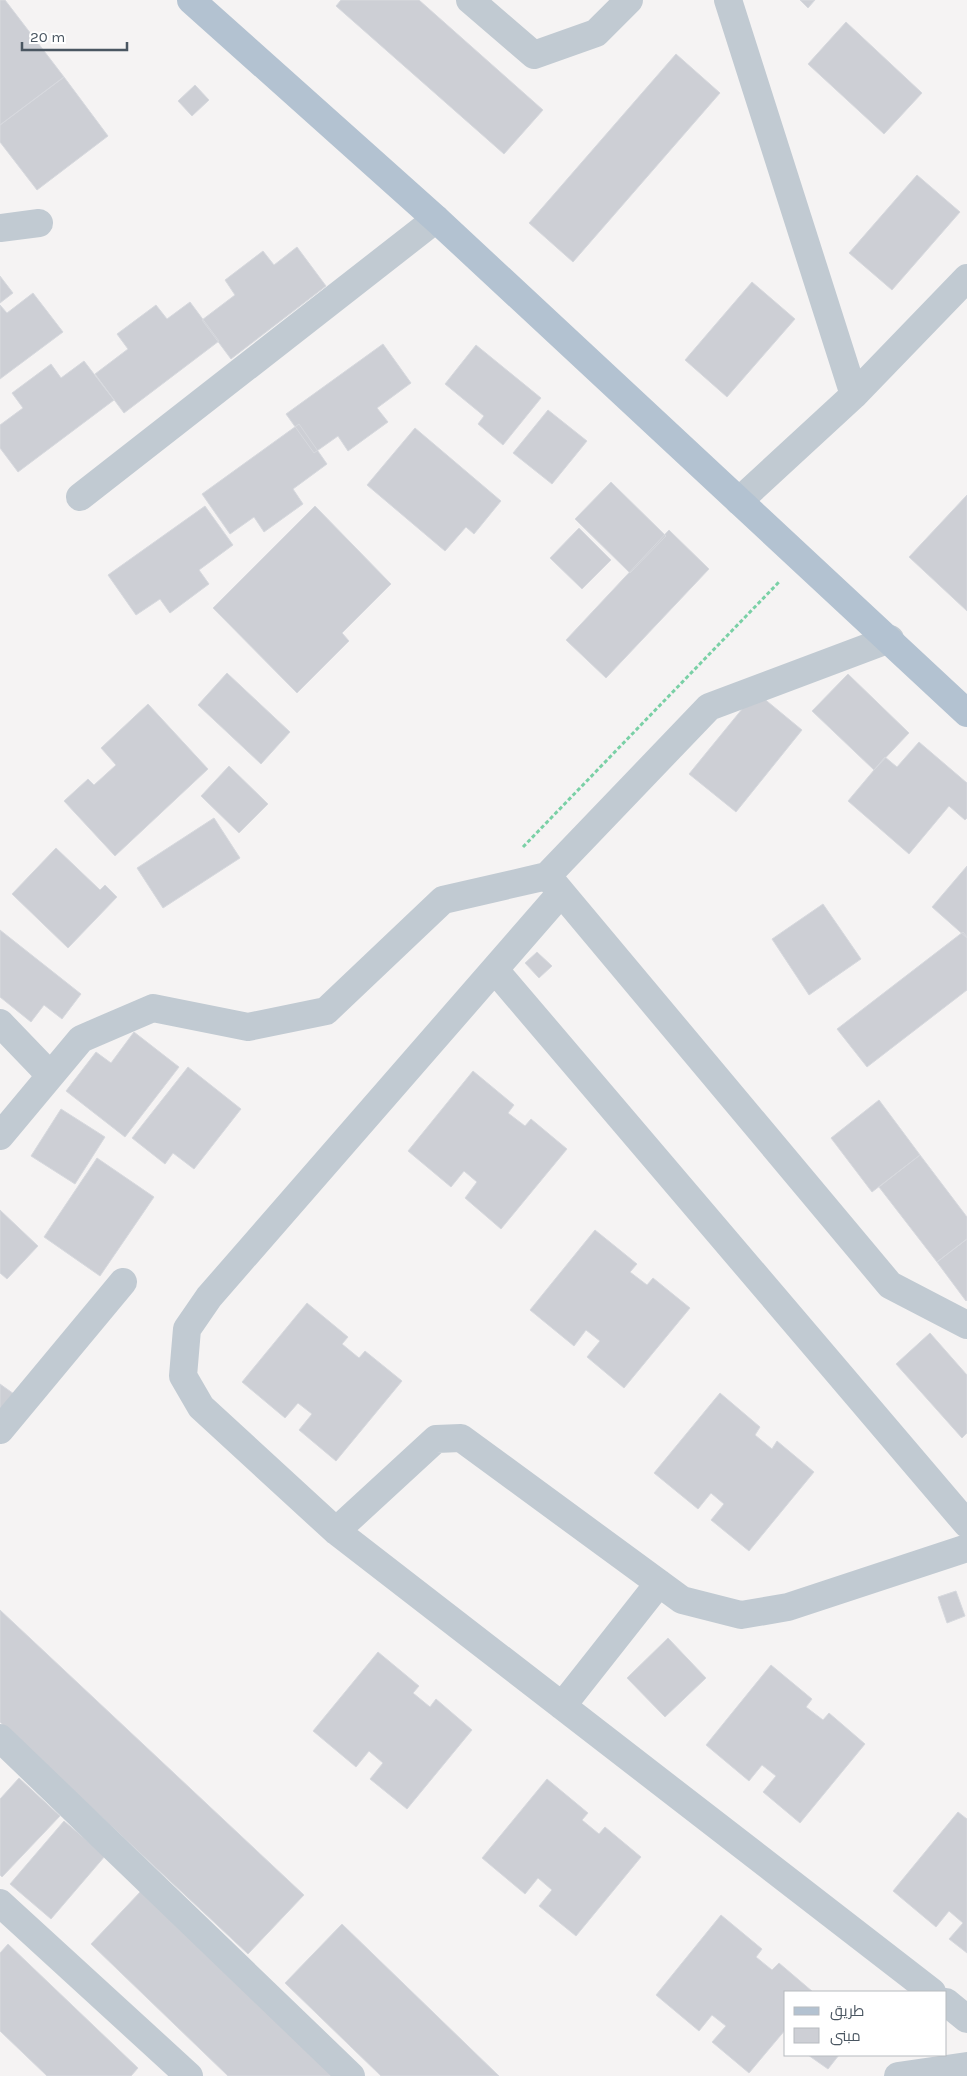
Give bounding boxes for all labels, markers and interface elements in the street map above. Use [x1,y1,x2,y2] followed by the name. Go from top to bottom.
[22,20,128,52] scale bar
[30,28,65,46] text: 20 m
[784,1991,947,2056] legend
[830,2002,864,2021] text: طريق
[830,2027,861,2046] text: مبنى

